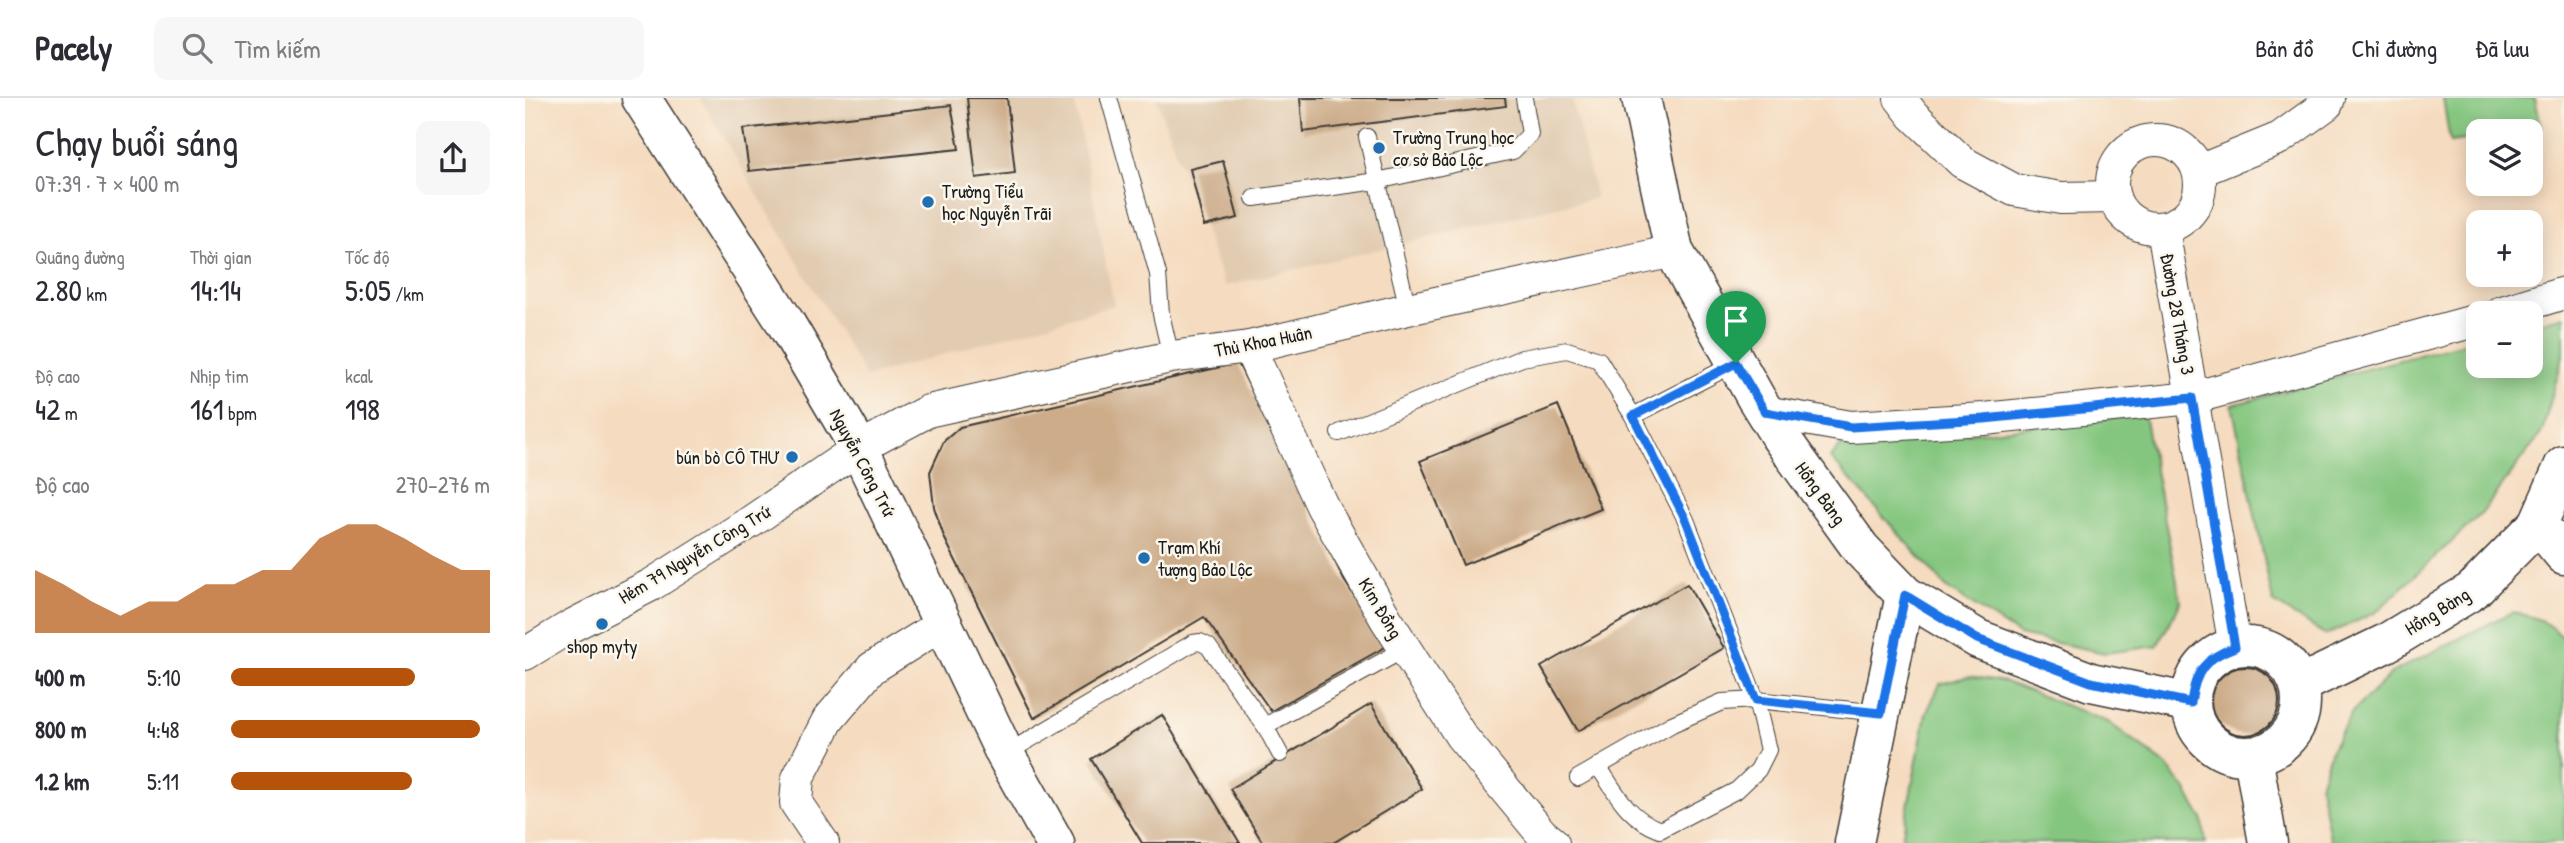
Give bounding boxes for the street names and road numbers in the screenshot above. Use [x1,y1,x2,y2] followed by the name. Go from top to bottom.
[2155,251,2201,377] street label: Đường 28 Tháng 3
[1212,319,1314,363] street label: Thủ Khoa Huân
[824,404,903,521] street label: Nguyễn Công Trứ
[1789,456,1853,530] street label: Hồng Bàng
[613,498,776,610] street label: Hẻm 79 Nguyễn Công Trứ
[1353,573,1409,643] street label: Kim Đồng
[2400,581,2474,641] street label: Hồng Bàng

